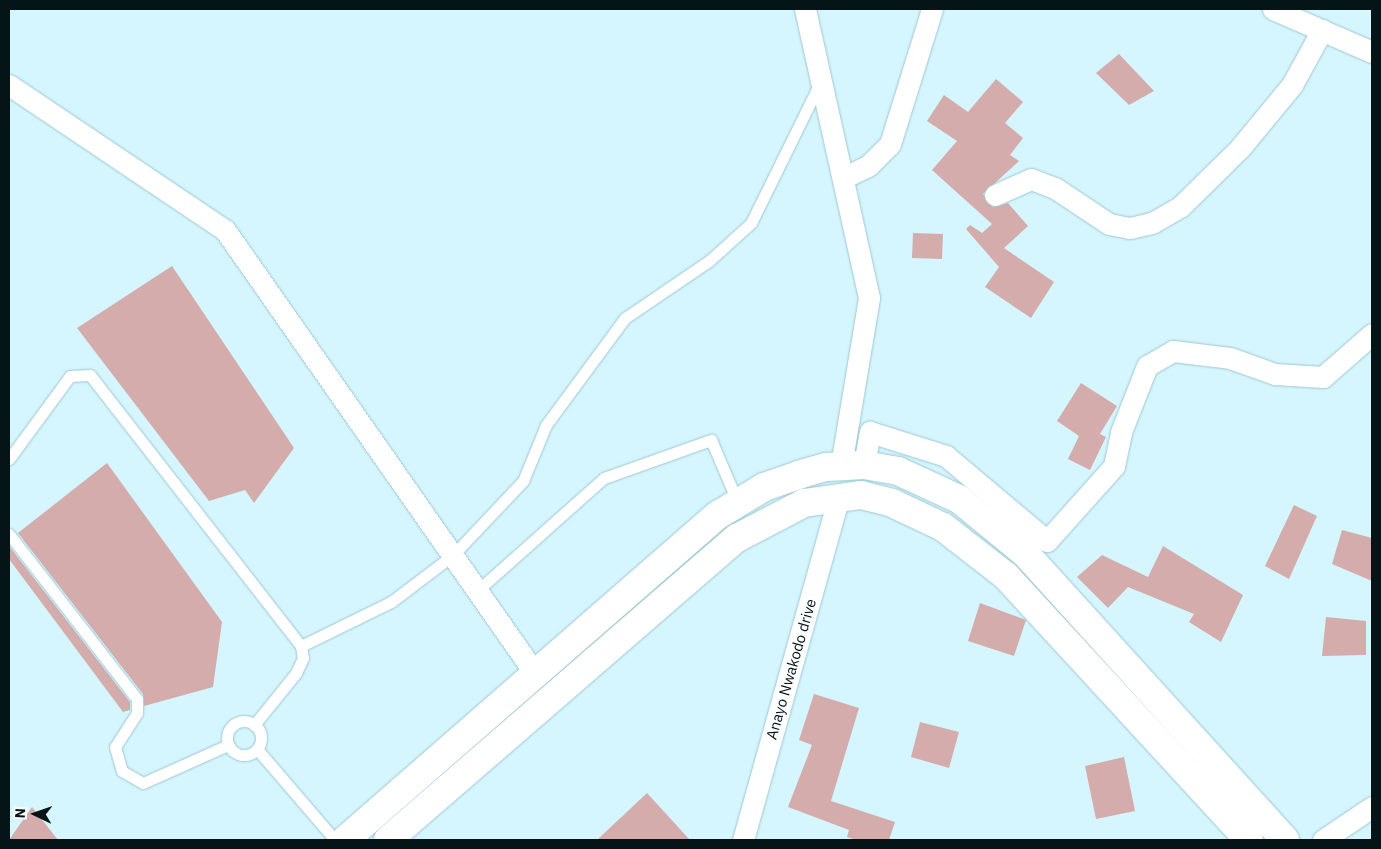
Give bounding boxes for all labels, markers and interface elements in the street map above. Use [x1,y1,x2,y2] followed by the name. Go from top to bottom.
[762,597,820,741] street label: Anayo Nwakodo drive
[10,789,60,839] north arrow
[11,808,29,819] text: N

